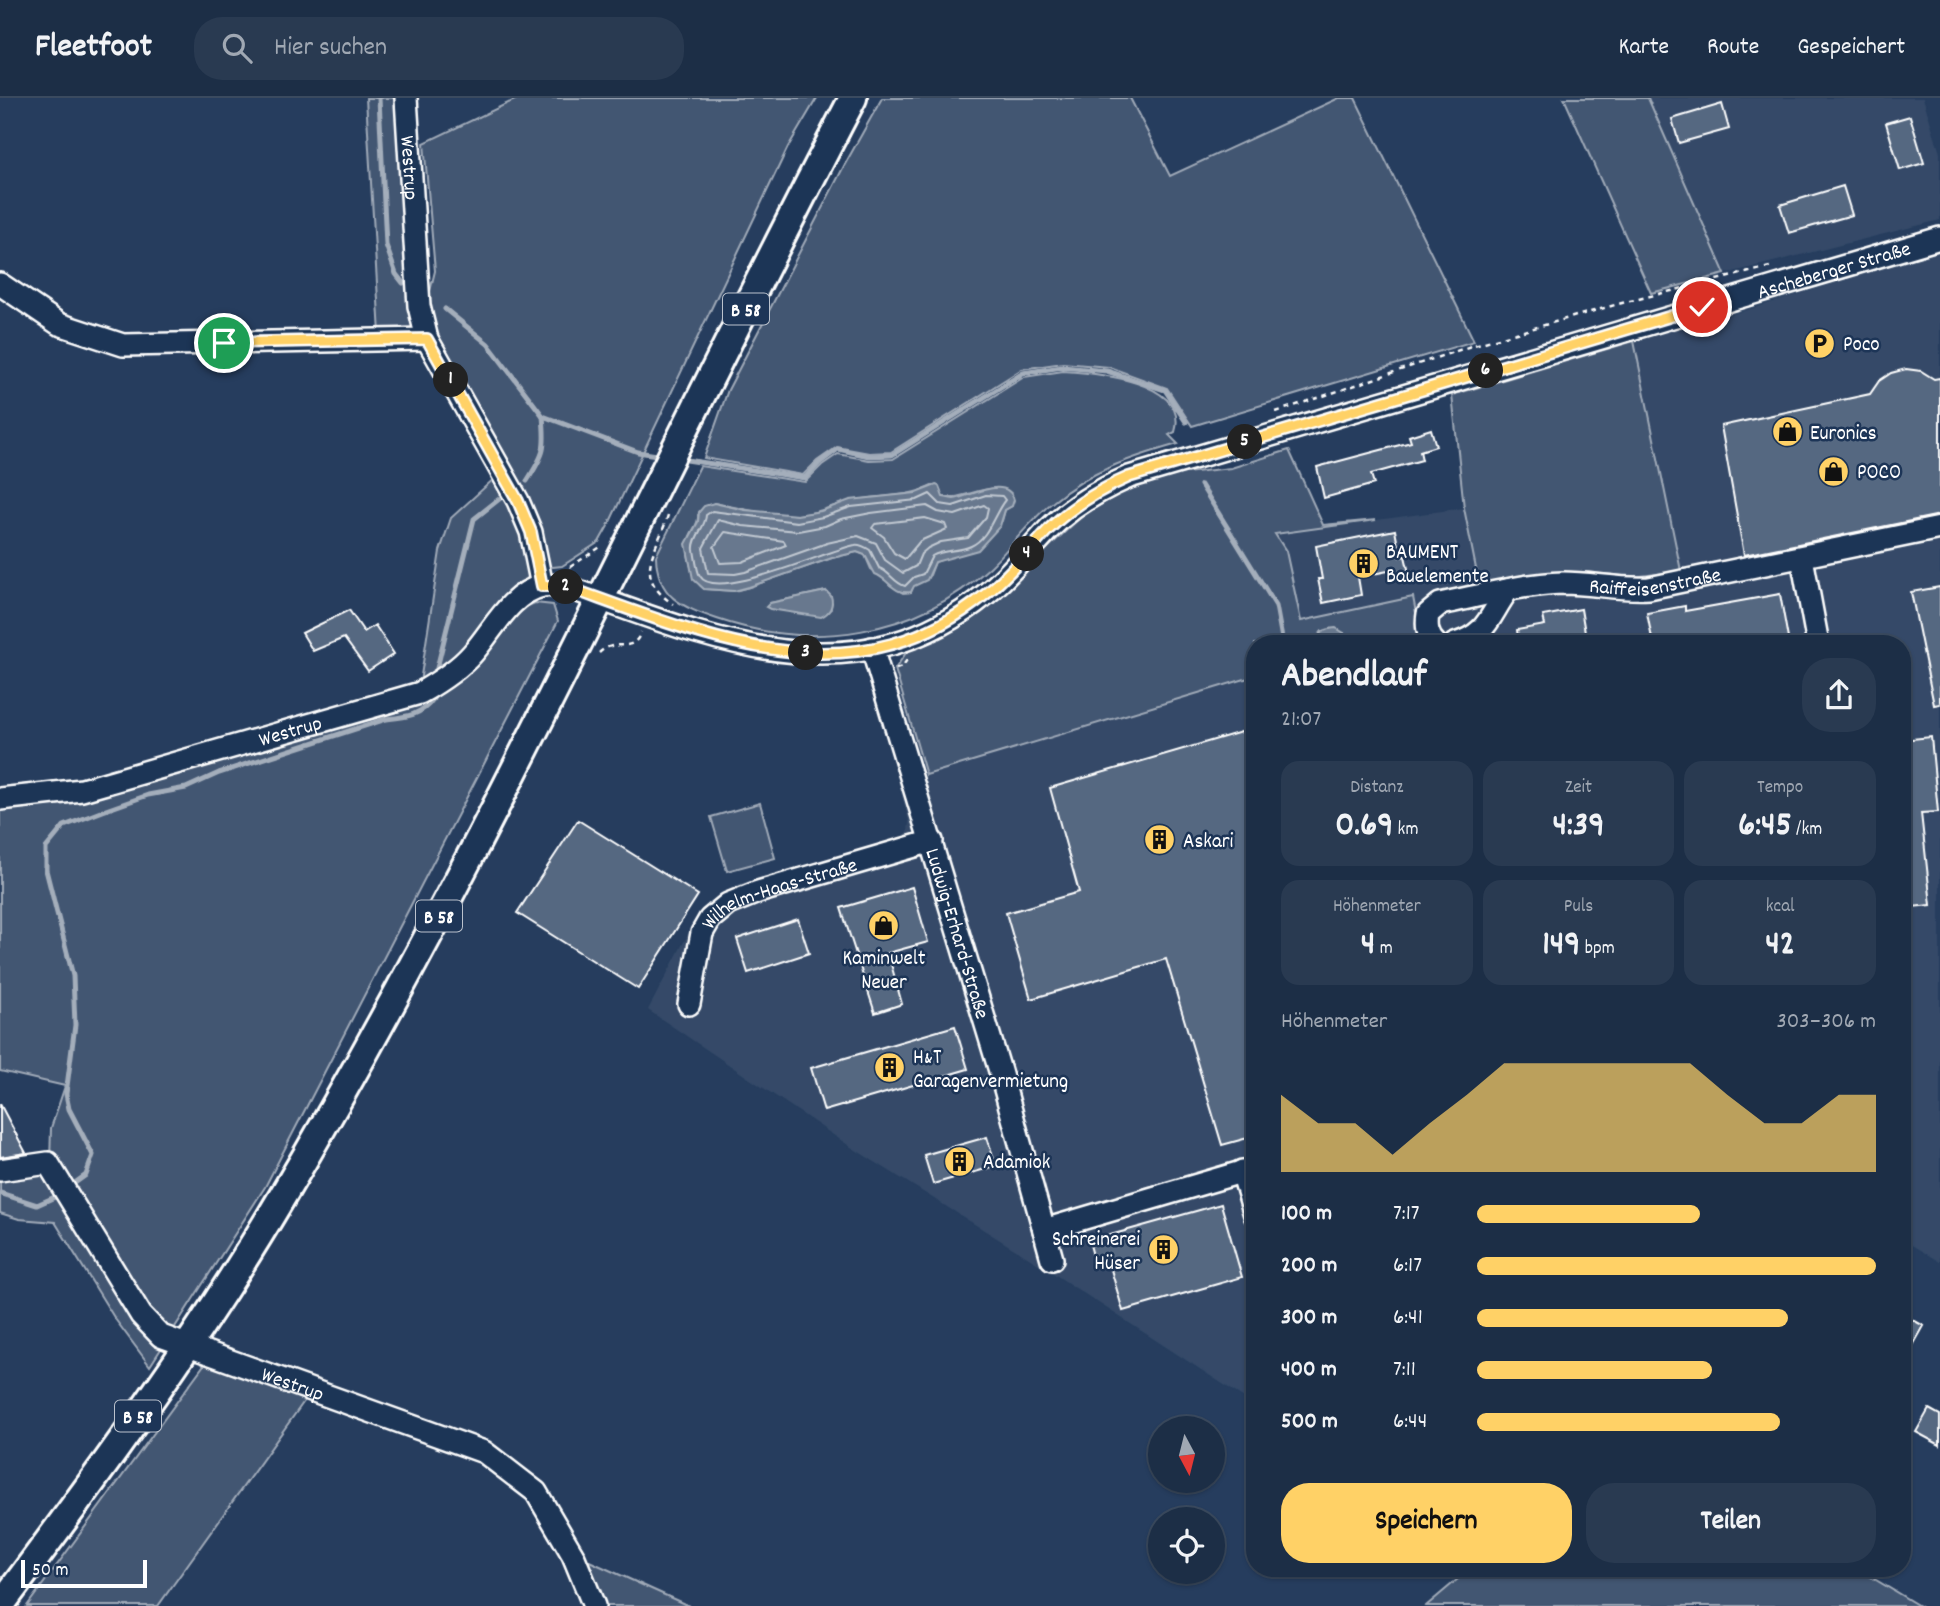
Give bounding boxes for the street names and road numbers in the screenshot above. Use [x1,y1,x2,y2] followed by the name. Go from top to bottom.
[390,135,424,201] street label: Westrup
[1754,235,1915,309] street label: Ascheberger Straße
[723,294,769,324] road number: B 58
[1588,562,1724,606] street label: Raiffeisenstraße
[256,710,326,756] street label: Westrup
[915,845,995,1023] street label: Ludwig-Erhard-Straße
[695,852,861,936] street label: Wilhelm-Haas-Straße
[416,901,462,932] road number: B 58
[257,1361,327,1411] street label: Westrup
[115,1400,161,1432] road number: B 58

